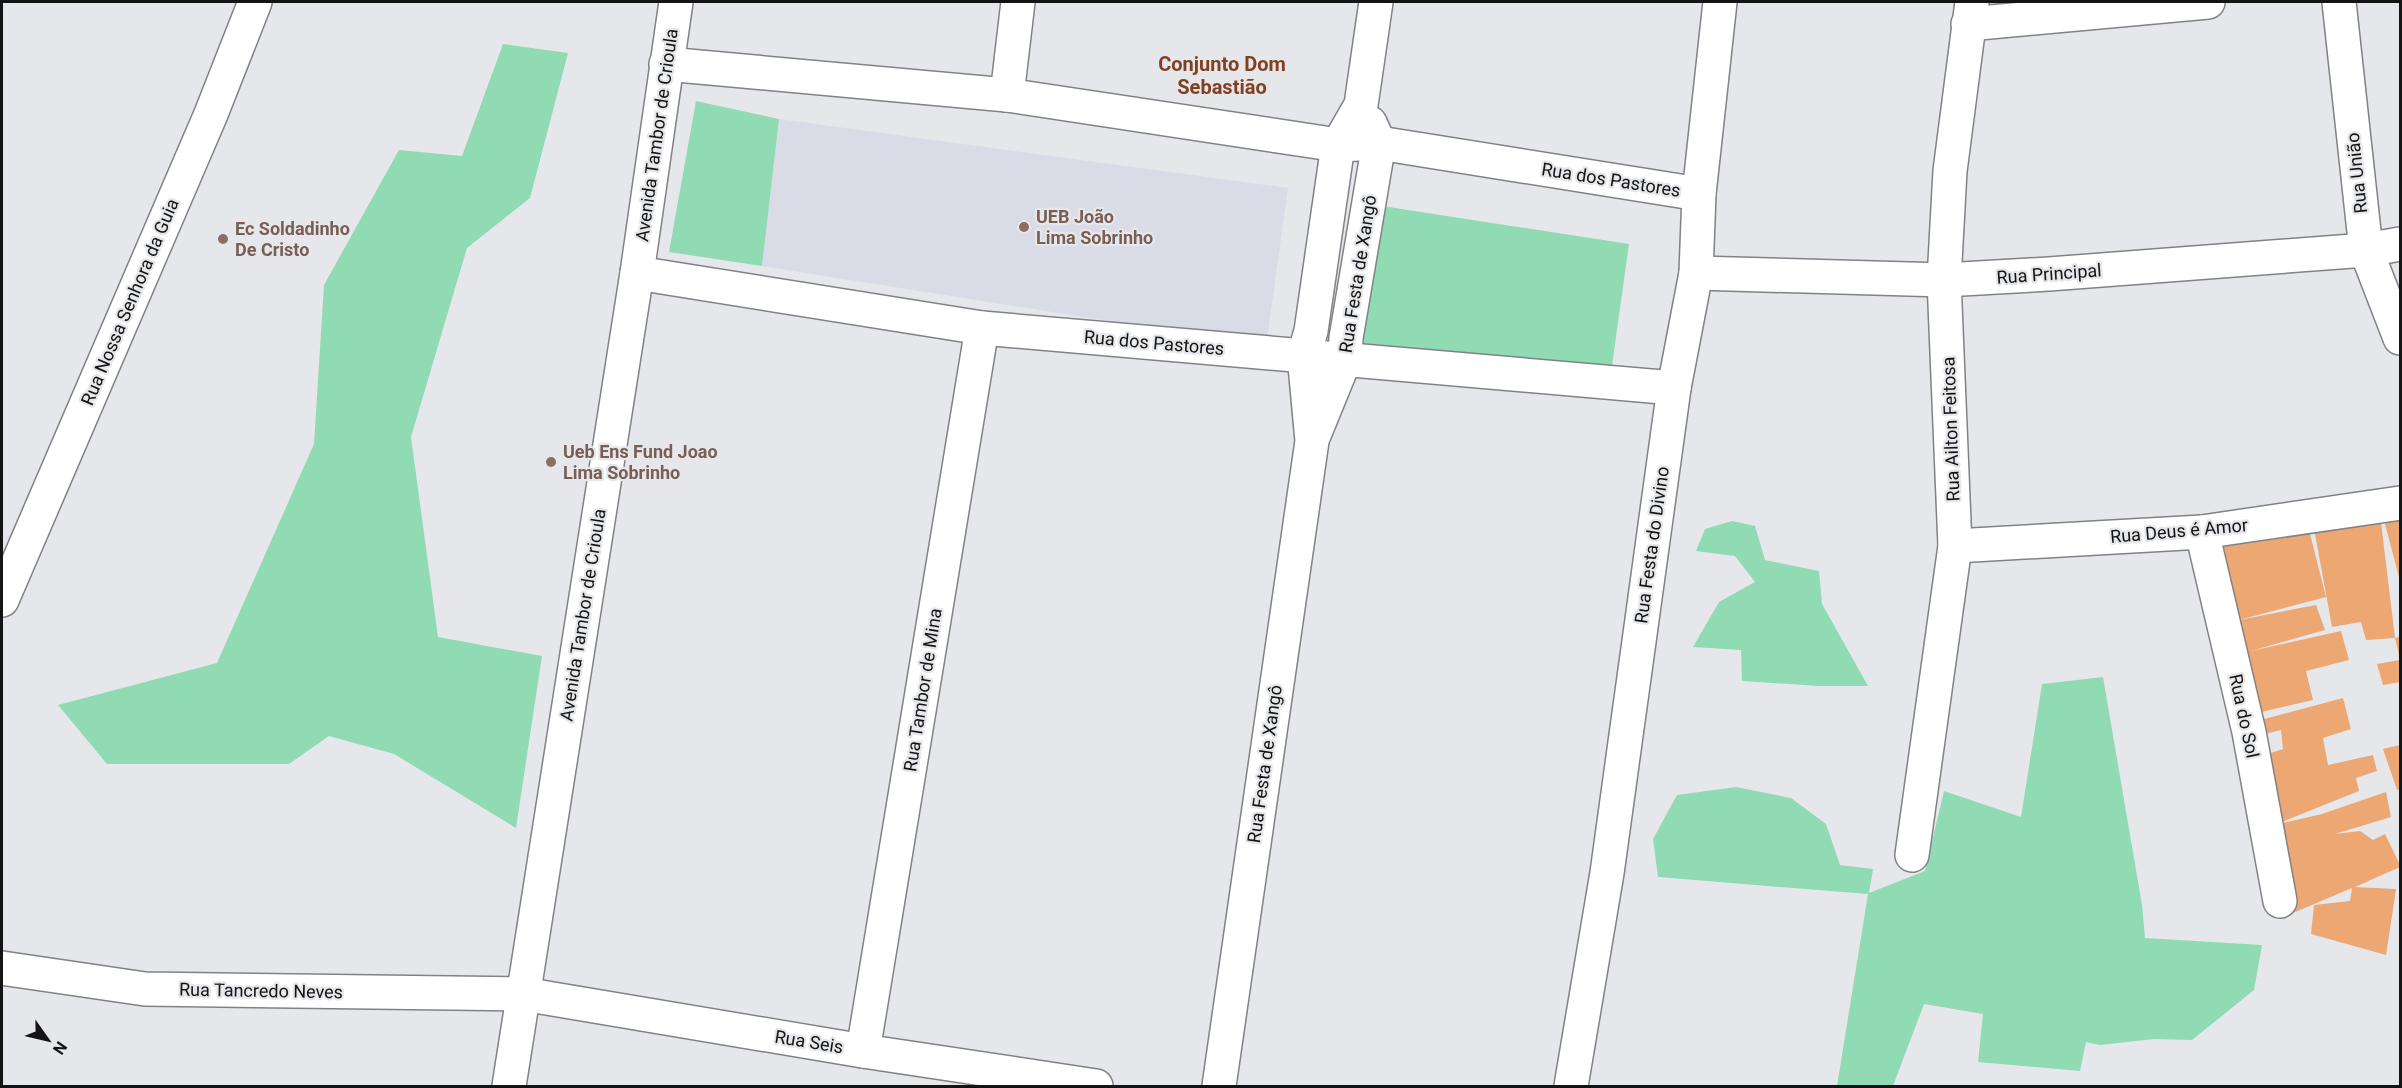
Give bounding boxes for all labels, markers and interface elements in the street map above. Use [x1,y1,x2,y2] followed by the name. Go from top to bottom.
[631,27,682,243] street label: Avenida Tambor de Crioula
[1158,52,1286,99] district label: Conjunto Dom Sebastião
[2342,132,2371,215] street label: Rua União
[1540,158,1682,201] street label: Rua dos Pastores
[1335,193,1380,354] street label: Rua Festa de Xangô
[76,195,183,408] street label: Rua Nossa Senhora da Guia
[1036,206,1153,248] place label: UEB João Lima Sobrinho
[235,218,350,260] place label: Ec Soldadinho De Cristo
[1017,220,1031,234] marker: UEB João Lima Sobrinho
[216,232,230,246] marker: Ec Soldadinho De Cristo
[1996,259,2102,288] street label: Rua Principal
[1083,326,1225,359] street label: Rua dos Pastores
[1937,356,1964,502] street label: Rua Ailton Feitosa
[563,441,718,483] place label: Ueb Ens Fund Joao Lima Sobrinho
[544,455,558,469] marker: Ueb Ens Fund Joao Lima Sobrinho
[1630,465,1673,625] street label: Rua Festa do Divino
[555,507,610,723] street label: Avenida Tambor de Crioula
[2109,514,2249,547] street label: Rua Deus é Amor
[899,607,946,773] street label: Rua Tambor de Mina
[2225,672,2264,760] street label: Rua do Sol
[1243,683,1286,844] street label: Rua Festa de Xangô
[179,979,343,1002] street label: Rua Tancredo Neves
[18,1010,78,1070] north arrow
[773,1026,845,1057] street label: Rua Seis
[49,1038,71,1058] text: N

